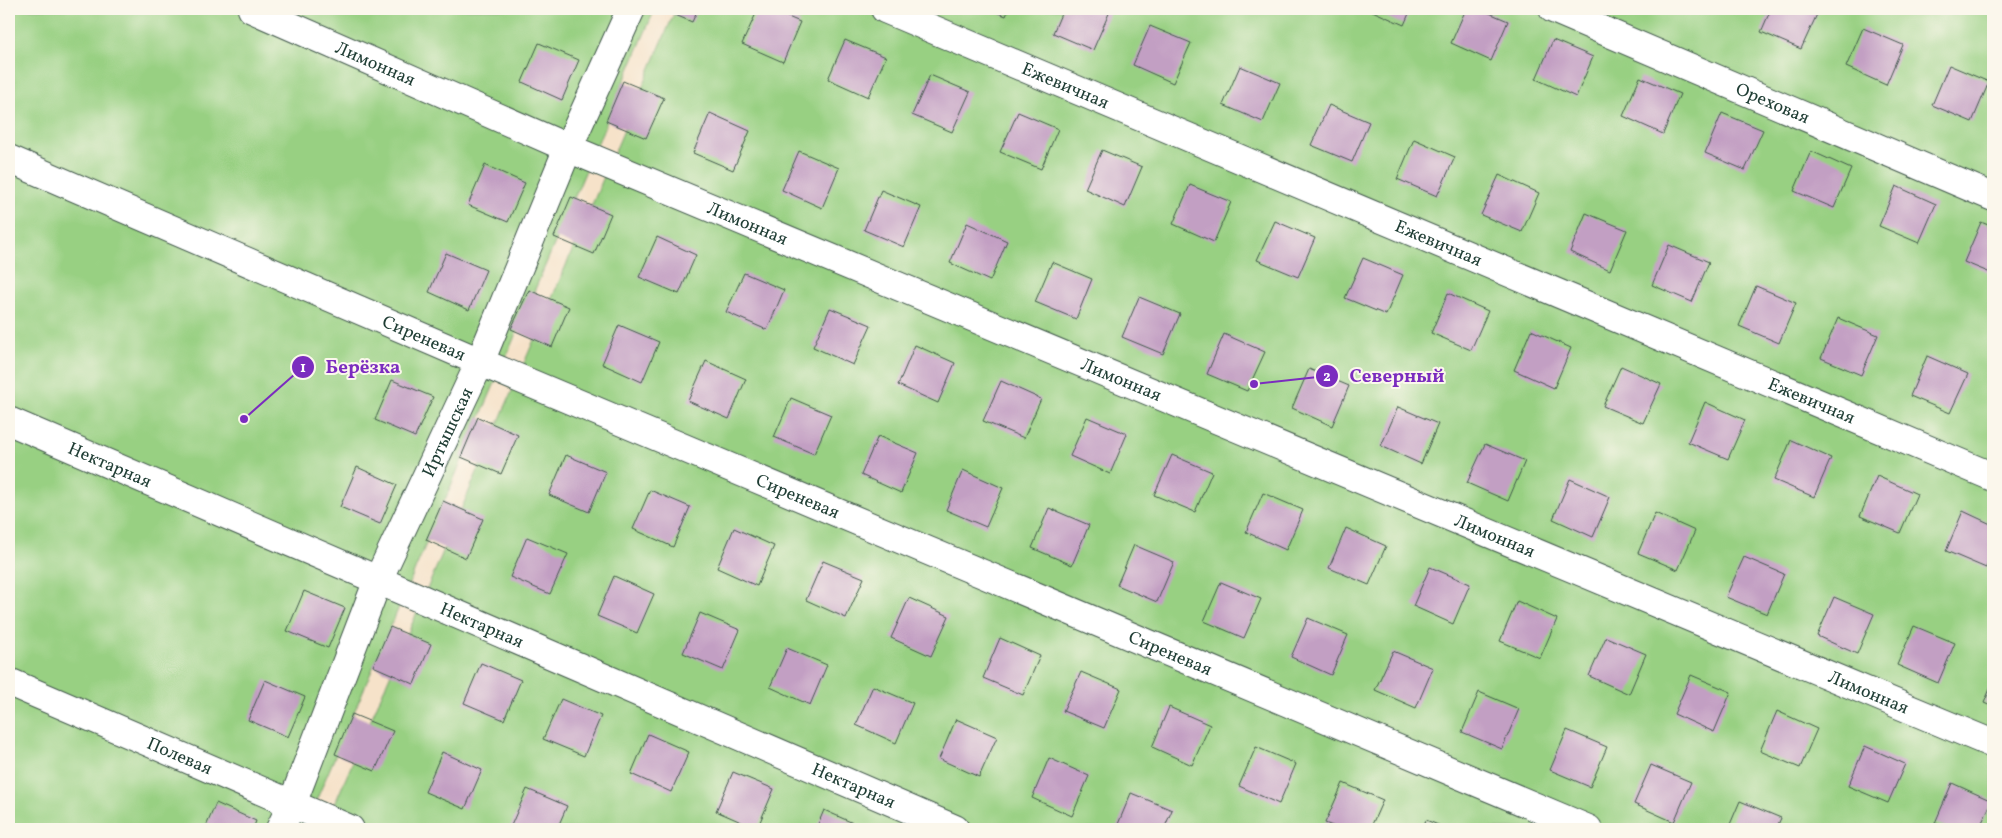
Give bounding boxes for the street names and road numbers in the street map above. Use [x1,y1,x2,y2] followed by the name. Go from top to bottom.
[331,36,419,93] street label: Лимонная
[1017,57,1112,116] street label: Ежевичная
[1731,77,1813,131] street label: Ореховая
[703,197,791,253] street label: Лимонная
[1391,215,1486,274] street label: Ежевичная
[378,310,469,368] street label: Сиреневая
[1077,353,1165,409] street label: Лимонная
[1764,372,1859,431] street label: Ежевичная
[417,384,480,482] street label: Иртышская
[64,437,155,495] street label: Нектарная
[752,469,843,526] street label: Сиреневая
[1450,509,1539,565] street label: Лимонная
[436,597,527,655] street label: Нектарная
[1124,626,1215,683] street label: Сиреневая
[1824,665,1912,721] street label: Лимонная
[143,732,216,782] street label: Полевая
[807,758,899,816] street label: Нектарная

